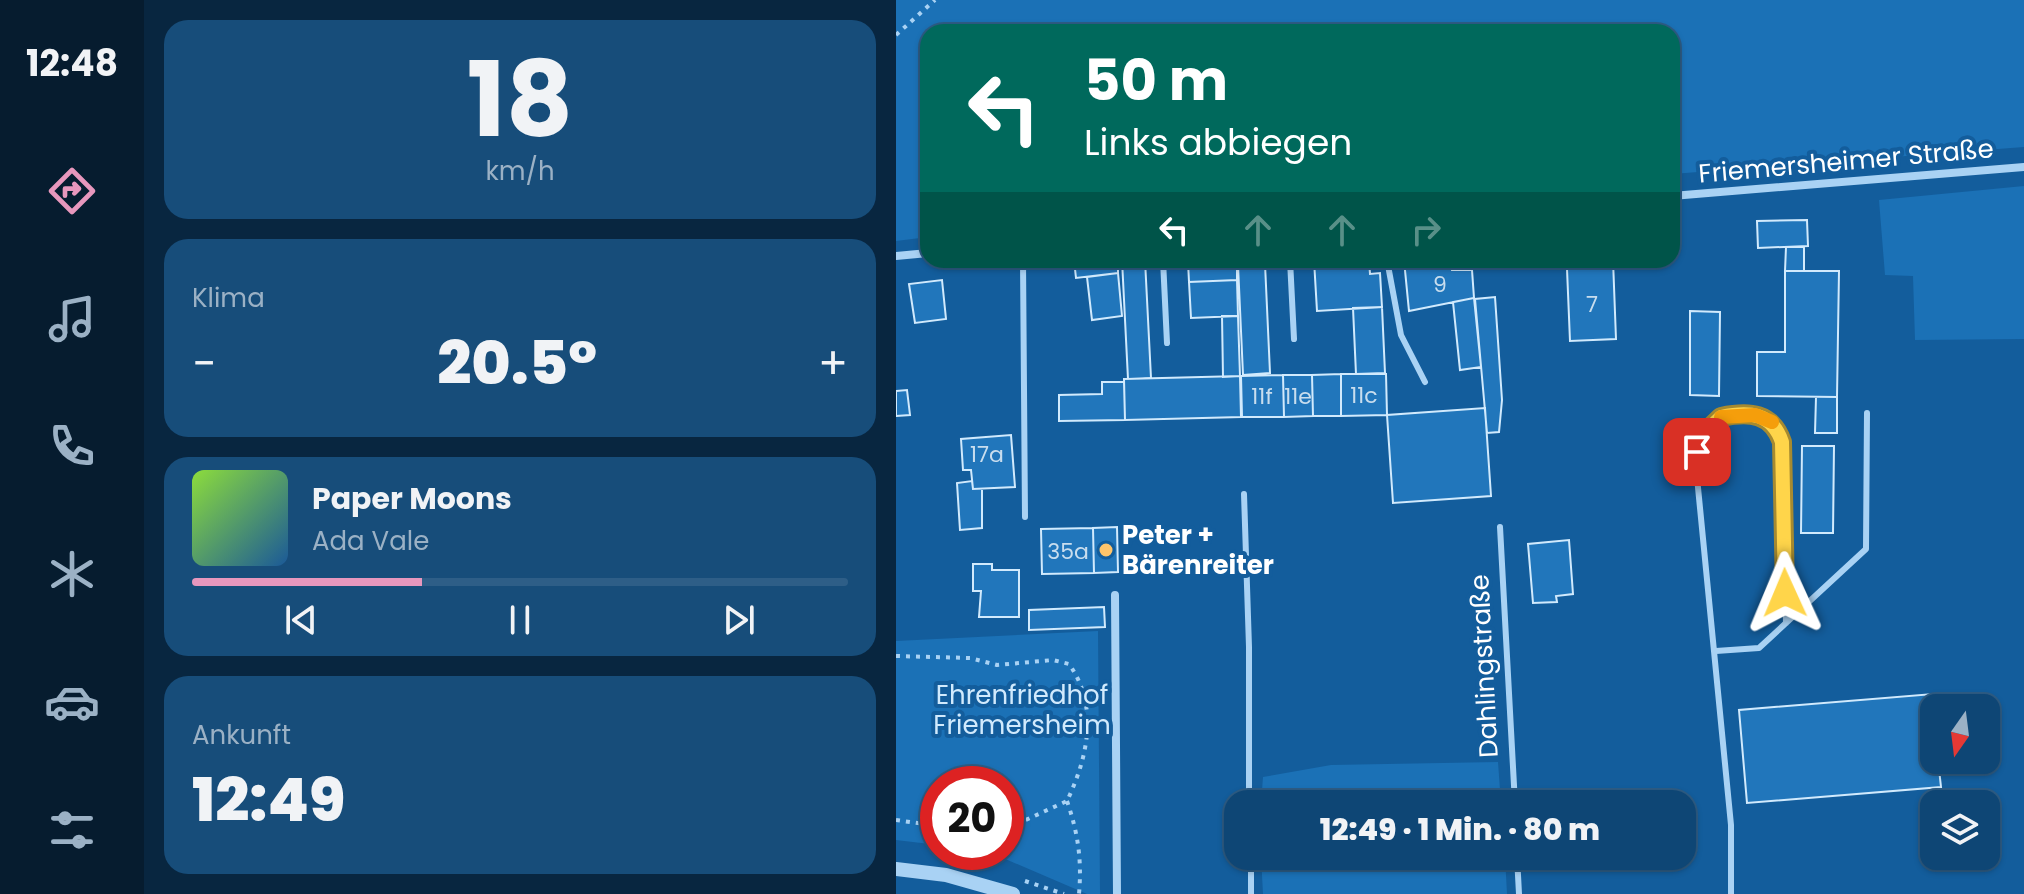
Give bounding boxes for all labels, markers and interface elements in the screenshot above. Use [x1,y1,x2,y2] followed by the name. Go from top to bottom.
[467,27,573,172] text: 18
[26,38,118,89] text: 12:48
[1084,41,1228,120] text: 50 m
[952,56,1056,160] icon: left
[1084,117,1352,168] text: Links abbiegen
[1697,130,1995,192] street label: Friemersheimer Straße
[485,153,555,189] text: km/h
[44,163,100,219] icon: directions
[1152,208,1196,252] icon: left
[1236,208,1280,252] icon: ahead
[1320,208,1364,252] icon: ahead
[1404,208,1448,252] icon: right
[1433,269,1447,300] house number: 9
[192,280,265,316] text: Klima
[1586,289,1598,320] house number: 7
[44,291,100,347] icon: music
[437,321,597,405] text: 20.5°
[192,333,216,394] text: −
[818,333,848,394] text: +
[1350,380,1378,411] house number: 11c
[1251,381,1273,412] house number: 11f
[1284,381,1312,412] house number: 11e
[44,418,100,474] icon: phone
[1663,418,1731,486] pin
[1675,430,1719,474] icon: arrive
[970,439,1004,470] house number: 17a
[312,477,512,520] text: Paper Moons
[1122,517,1274,583] place label: Peter + Bärenreiter
[312,523,429,559] text: Ada Vale
[1047,536,1089,567] house number: 35a
[1097,541,1115,559] marker: Peter + Bärenreiter
[44,546,100,602] icon: climate
[1743,551,1827,635] position arrow
[1461,573,1507,759] street label: Dahlingstraße
[279,598,323,642] icon: previous
[498,598,542,642] icon: pause
[717,598,761,642] icon: next
[44,674,100,730] icon: car
[933,677,1111,743] park label: Ehrenfriedhof Friemersheim
[1920,694,2000,774] north arrow
[1920,694,2000,870] map controls
[192,717,291,753] text: Ankunft
[192,758,345,842] text: 12:49
[920,766,1024,870] speed limit sign: 20
[1920,790,2000,870] button: layers
[44,802,100,858] icon: filters
[1320,808,1600,851] text: 12:49 · 1 Min. · 80 m

